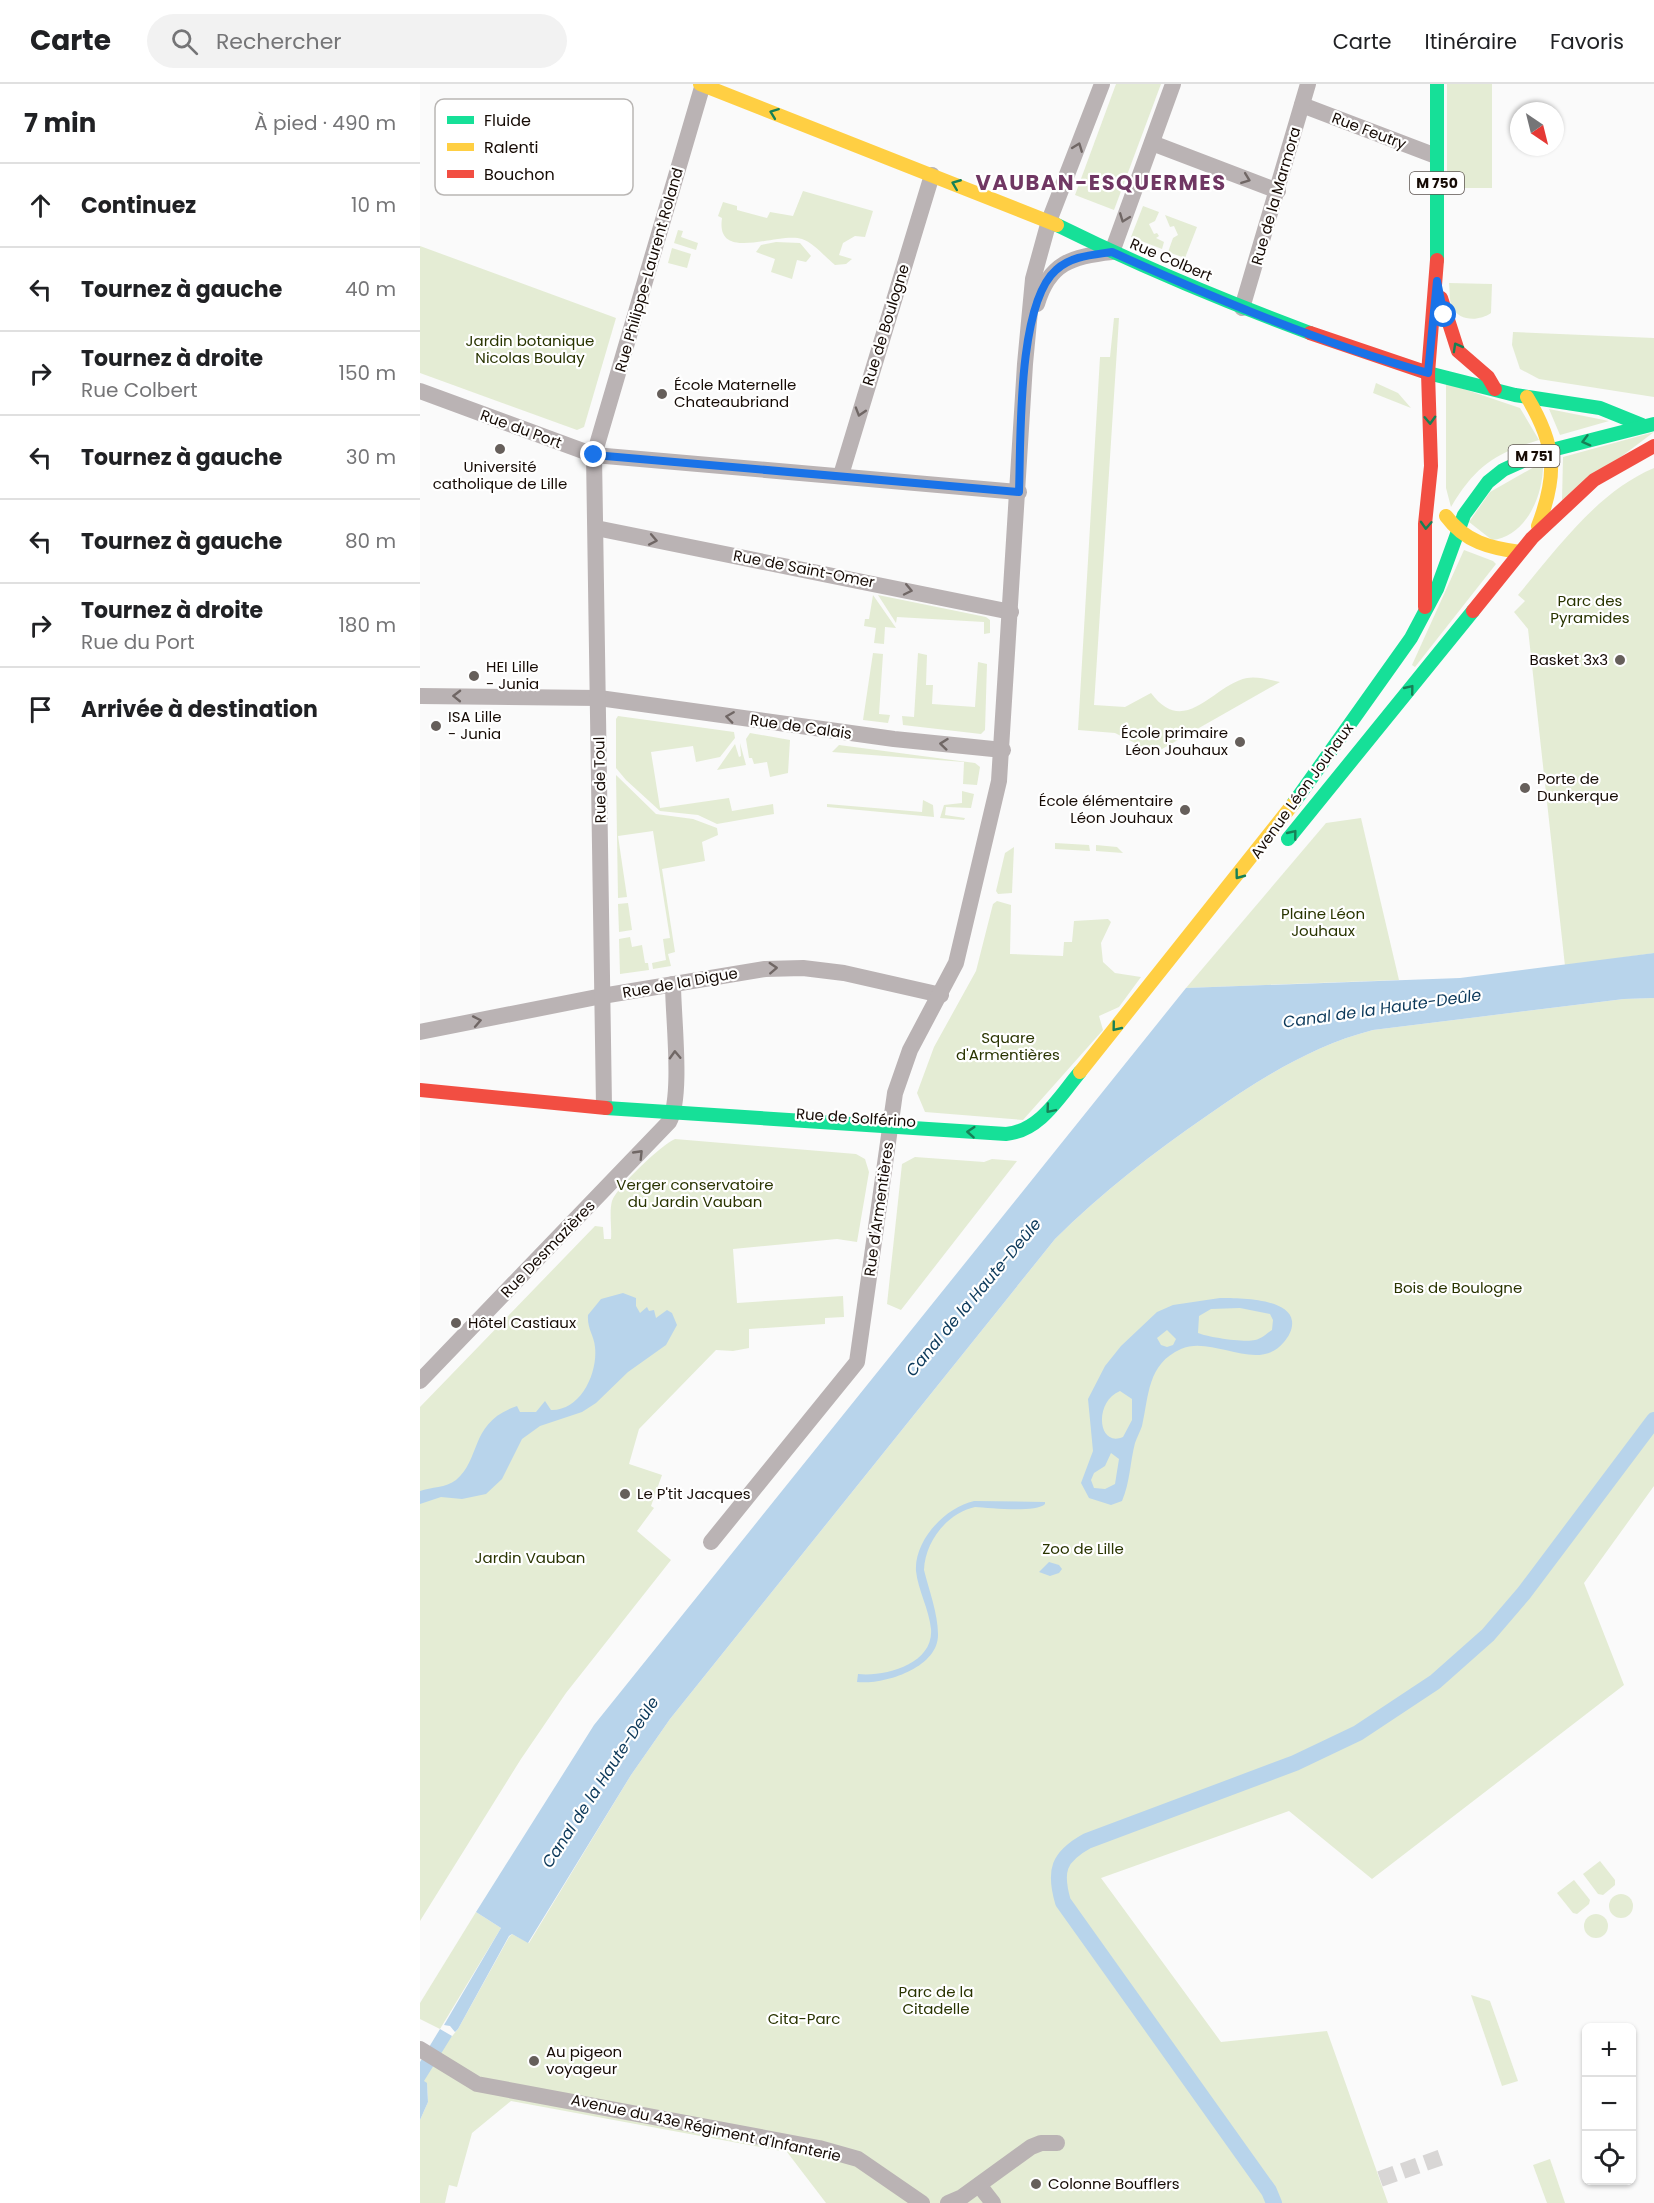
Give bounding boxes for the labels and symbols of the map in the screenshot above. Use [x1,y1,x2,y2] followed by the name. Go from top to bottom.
[435,99,633,195] legend
[1510,102,1564,156] north arrow
[1329,107,1410,155] street label: Rue Feutry
[769,108,780,121] one-way arrow
[484,109,531,132] text: Fluide
[1246,124,1305,267] street label: Rue de la Marmora
[484,136,538,159] text: Ralenti
[1071,142,1083,153] one-way arrow
[484,163,555,186] text: Bouchon
[609,165,688,375] street label: Rue Philippe-Laurent Roland
[975,168,1227,197] district label: VAUBAN-ESQUERMES
[1240,172,1251,184] one-way arrow
[1410,172,1464,194] road number: M 750
[951,179,961,192] one-way arrow
[1119,212,1132,223] one-way arrow
[1127,233,1216,286] street label: Rue Colbert
[857,261,914,388] street label: Rue de Boulogne
[1430,301,1456,327] route start
[466,330,594,368] park label: Jardin botanique Nicolas Boulay
[1453,342,1464,353] one-way arrow
[674,374,796,412] place label: École Maternelle Chateaubriand
[655,387,669,401] marker: École Maternelle Chateaubriand
[478,404,565,453] street label: Rue du Port
[855,406,867,417] one-way arrow
[1423,415,1436,424] one-way arrow
[1581,434,1591,446] one-way arrow
[580,441,606,467] route end
[493,442,507,456] marker: Université catholique de Lille
[1508,445,1560,467] road number: M 751
[433,456,567,494] place label: Université catholique de Lille
[1419,520,1432,529] one-way arrow
[648,533,658,546] one-way arrow
[732,545,877,593] street label: Rue de Saint-Omer
[903,583,913,596] one-way arrow
[1550,590,1630,628] park label: Parc des Pyramides
[1529,649,1608,670] place label: Basket 3x3
[1613,653,1627,667] marker: Basket 3x3
[486,656,539,694] place label: HEI Lille - Junia
[467,669,481,683] marker: HEI Lille - Junia
[1403,684,1414,695] one-way arrow
[452,690,461,703] one-way arrow
[448,706,501,744] place label: ISA Lille - Junia
[749,709,853,744] street label: Rue de Calais
[726,712,735,724] one-way arrow
[429,719,443,733] marker: ISA Lille - Junia
[1245,719,1358,863] street label: Avenue Léon Jouhaux
[1121,722,1228,760] place label: École primaire Léon Jouhaux
[1233,735,1247,749] marker: École primaire Léon Jouhaux
[588,737,611,823] street label: Rue de Toul
[940,738,949,751] one-way arrow
[1537,768,1618,806] place label: Porte de Dunkerque
[1518,781,1532,795] marker: Porte de Dunkerque
[1039,790,1173,828] place label: École élémentaire Léon Jouhaux
[1178,803,1192,817] marker: École élémentaire Léon Jouhaux
[1285,829,1296,840] one-way arrow
[1236,869,1247,880] one-way arrow
[1281,903,1365,941] park label: Plaine Léon Jouhaux
[621,962,739,1003] street label: Rue de la Digue
[768,962,777,975] one-way arrow
[1281,983,1483,1034] water label: Canal de la Haute-Deûle
[472,1015,482,1028] one-way arrow
[1113,1020,1124,1031] one-way arrow
[956,1027,1060,1065] park label: Square d'Armentières
[668,1051,681,1060] one-way arrow
[1046,1102,1057,1113] one-way arrow
[795,1103,917,1132] street label: Rue de Solférino
[966,1126,975,1139] one-way arrow
[859,1140,898,1278] street label: Rue d'Armentières
[632,1151,643,1161] one-way arrow
[616,1174,774,1212] park label: Verger conservatoire du Jardin Vauban
[496,1195,600,1302] street label: Rue Desmazières
[900,1213,1047,1381] water label: Canal de la Haute-Deûle
[1394,1277,1522,1298] park label: Bois de Boulogne
[468,1312,576,1333] place label: Hôtel Castiaux
[449,1316,463,1330] marker: Hôtel Castiaux
[637,1483,751,1504] place label: Le P'tit Jacques
[618,1487,632,1501] marker: Le P'tit Jacques
[1042,1538,1124,1559] park label: Zoo de Lille
[475,1547,585,1568] park label: Jardin Vauban
[536,1692,665,1872] water label: Canal de la Haute-Deûle
[899,1981,973,2019] park label: Parc de la Citadelle
[768,2008,840,2029] park label: Cita-Parc
[546,2041,622,2079] place label: Au pigeon voyageur
[527,2054,541,2068] marker: Au pigeon voyageur
[569,2089,843,2166] street label: Avenue du 43e Régiment d'Infanterie
[1048,2173,1180,2194] place label: Colonne Boufflers
[1029,2177,1043,2191] marker: Colonne Boufflers

